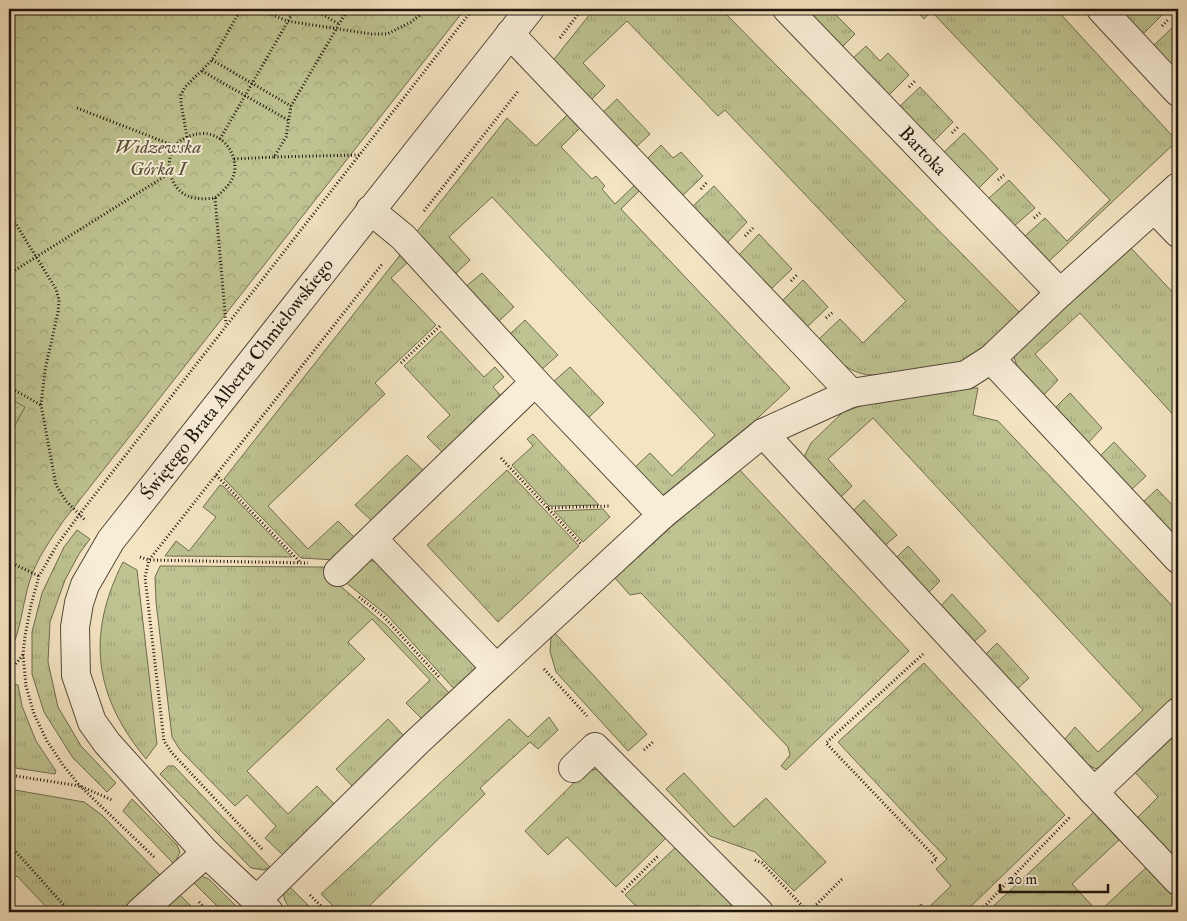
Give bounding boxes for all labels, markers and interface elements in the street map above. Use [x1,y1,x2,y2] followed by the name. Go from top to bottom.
[894,121,952,181] street label: Bartoka
[115,135,201,181] park label: Widzewska Górka I
[134,252,339,505] street label: Świętego Brata Alberta Chmielowskiego
[1000,861,1107,893] scale bar
[1007,870,1037,889] text: 20 m

